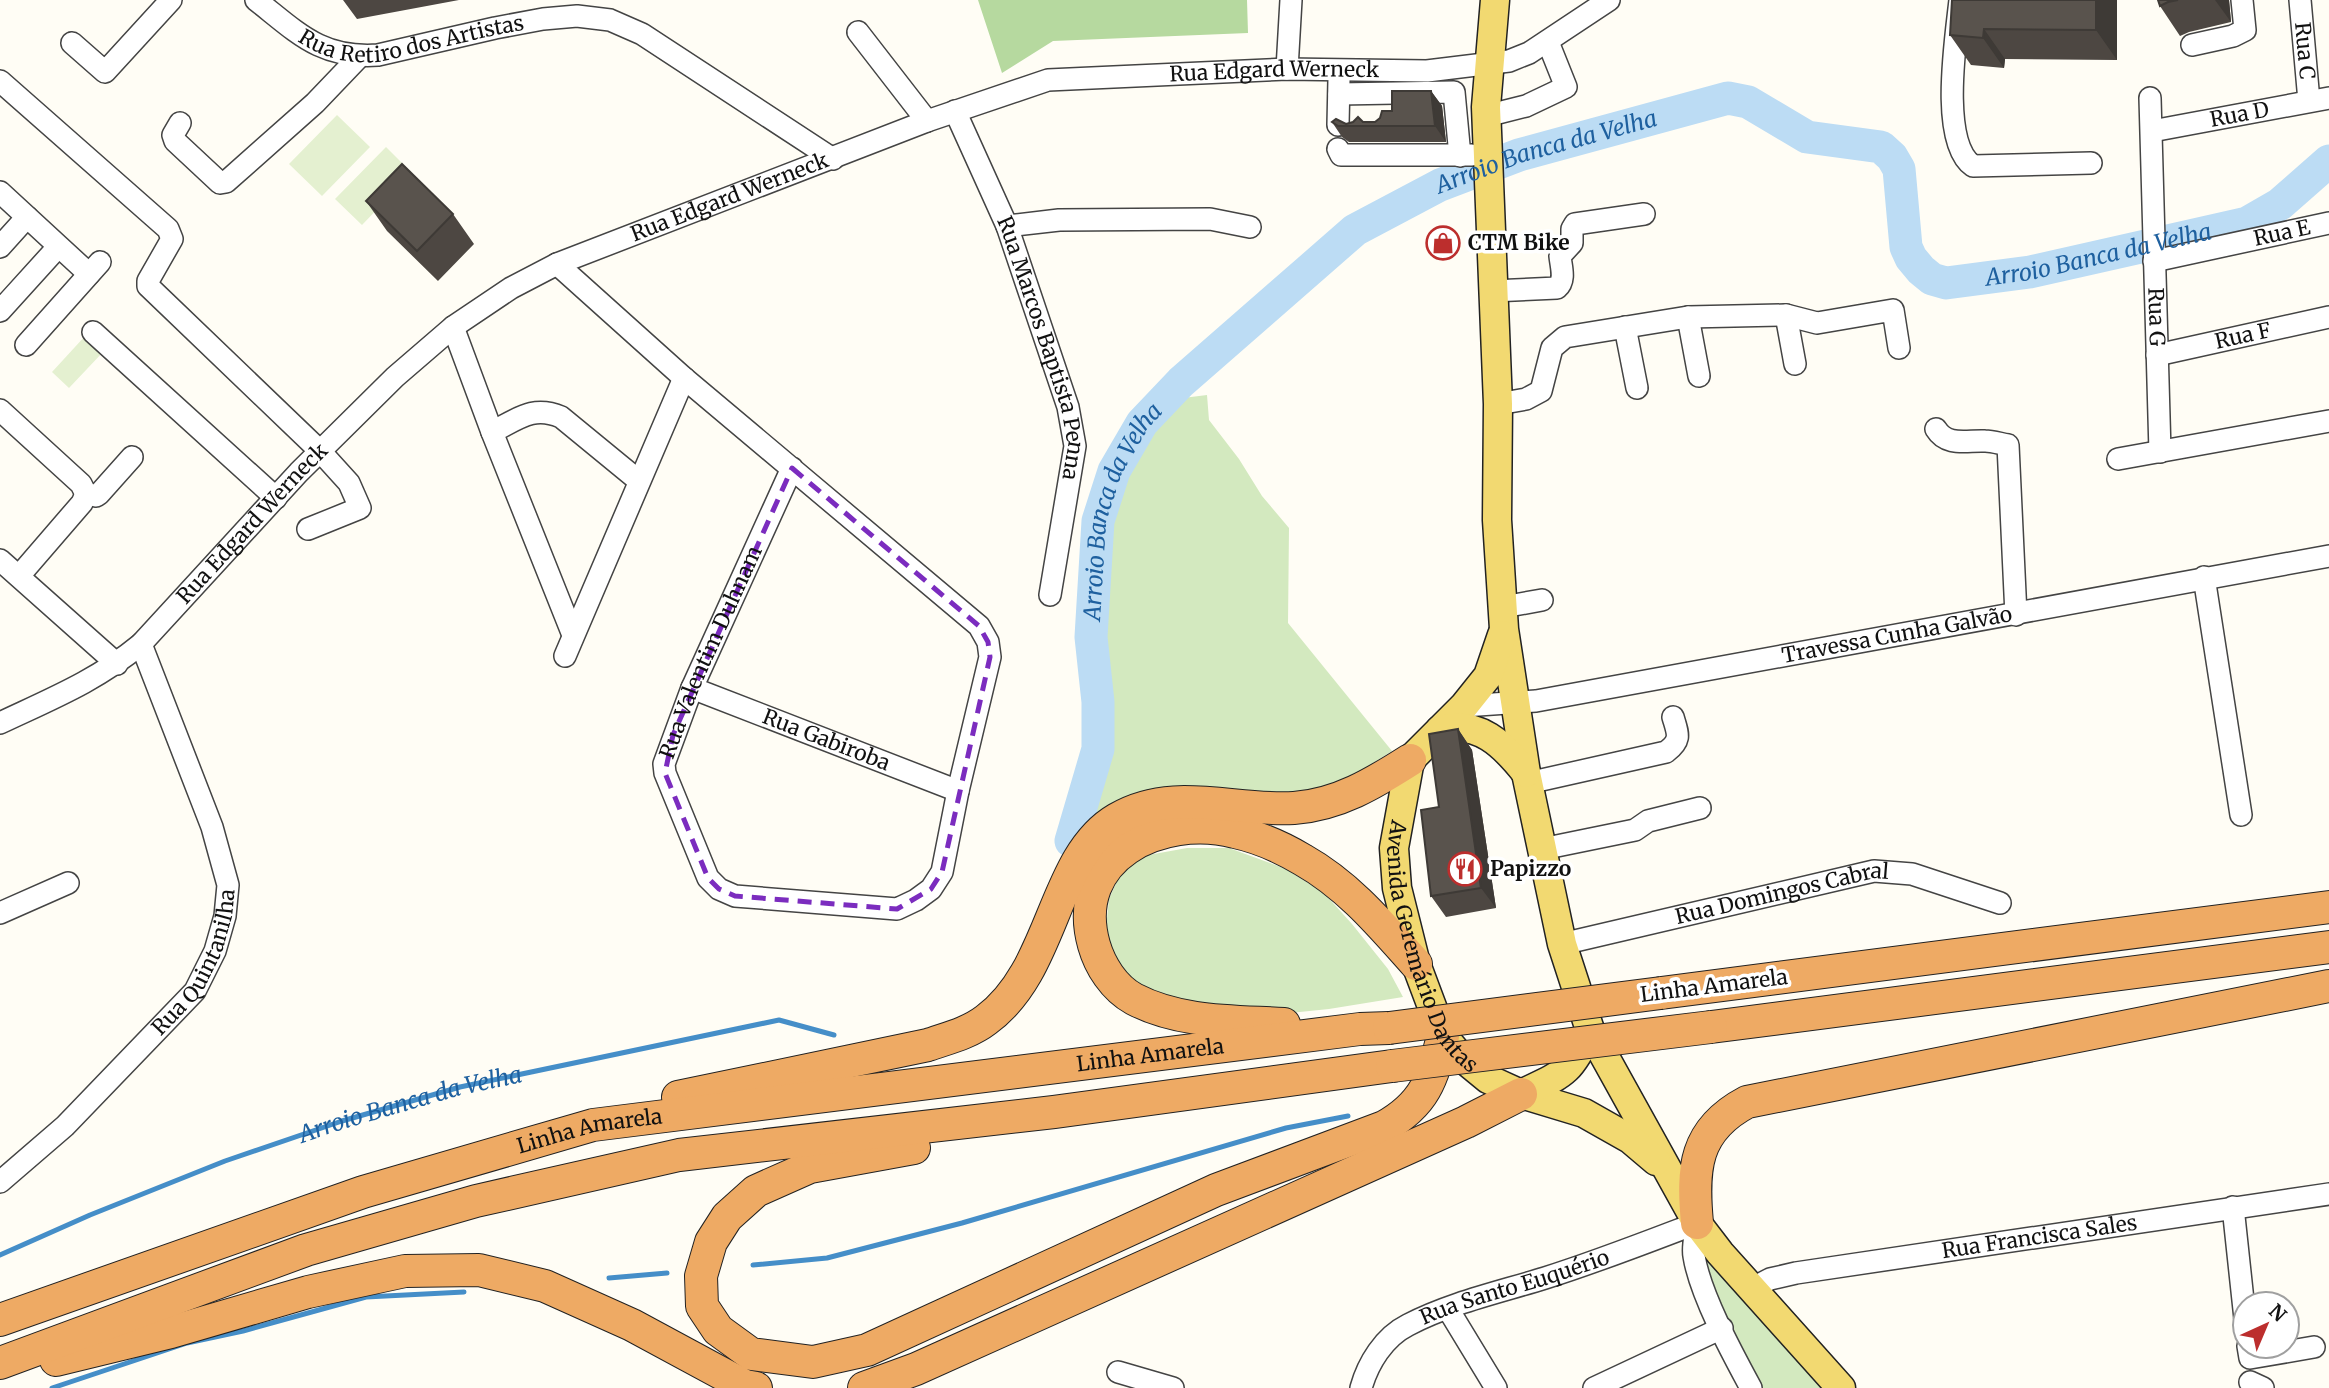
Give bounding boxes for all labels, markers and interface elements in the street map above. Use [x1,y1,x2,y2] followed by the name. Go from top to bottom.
[294,9,526,68] street label: Rua Retiro dos Artistas
[2289,21,2321,81] street label: Rua C
[1169,55,1380,87] street label: Rua Edgard Werneck
[2208,95,2271,133] street label: Rua D
[1430,103,1660,200] water label: Arroio Banca da Velha
[627,146,833,247] street label: Rua Edgard Werneck
[991,212,1090,482] street label: Rua Marcos Baptista Penna
[2251,213,2313,252] street label: Rua E
[1982,216,2214,292] water label: Arroio Banca da Velha
[1424,224,1462,262] shop icon: CTM Bike
[1468,229,1570,256] place label: CTM Bike
[2142,287,2171,347] street label: Rua G
[2212,316,2273,355] street label: Rua F
[1077,396,1168,623] water label: Arroio Banca da Velha
[171,437,334,609] street label: Rua Edgard Werneck
[653,541,768,762] street label: Rua Valentim Duhnam
[1779,600,2014,669] street label: Travessa Cunha Galvão
[759,703,894,776] street label: Rua Gabiroba
[1381,817,1484,1078] street label: Avenida Geremário Dantas
[1446,850,1484,888] restaurant icon: Papizzo
[1490,855,1571,882] place label: Papizzo
[1673,857,1890,930] street label: Rua Domingos Cabral
[146,888,241,1041] street label: Rua Quintanilha
[1639,963,1789,1008] street label: Linha Amarela
[1075,1032,1225,1077] street label: Linha Amarela
[293,1059,524,1149] water label: Arroio Banca da Velha
[514,1102,664,1159] street label: Linha Amarela
[1940,1209,2139,1264] street label: Rua Francisca Sales
[1415,1243,1613,1331] street label: Rua Santo Euquério
[2231,1290,2301,1360] north arrow
[2264,1299,2292,1327] text: N

